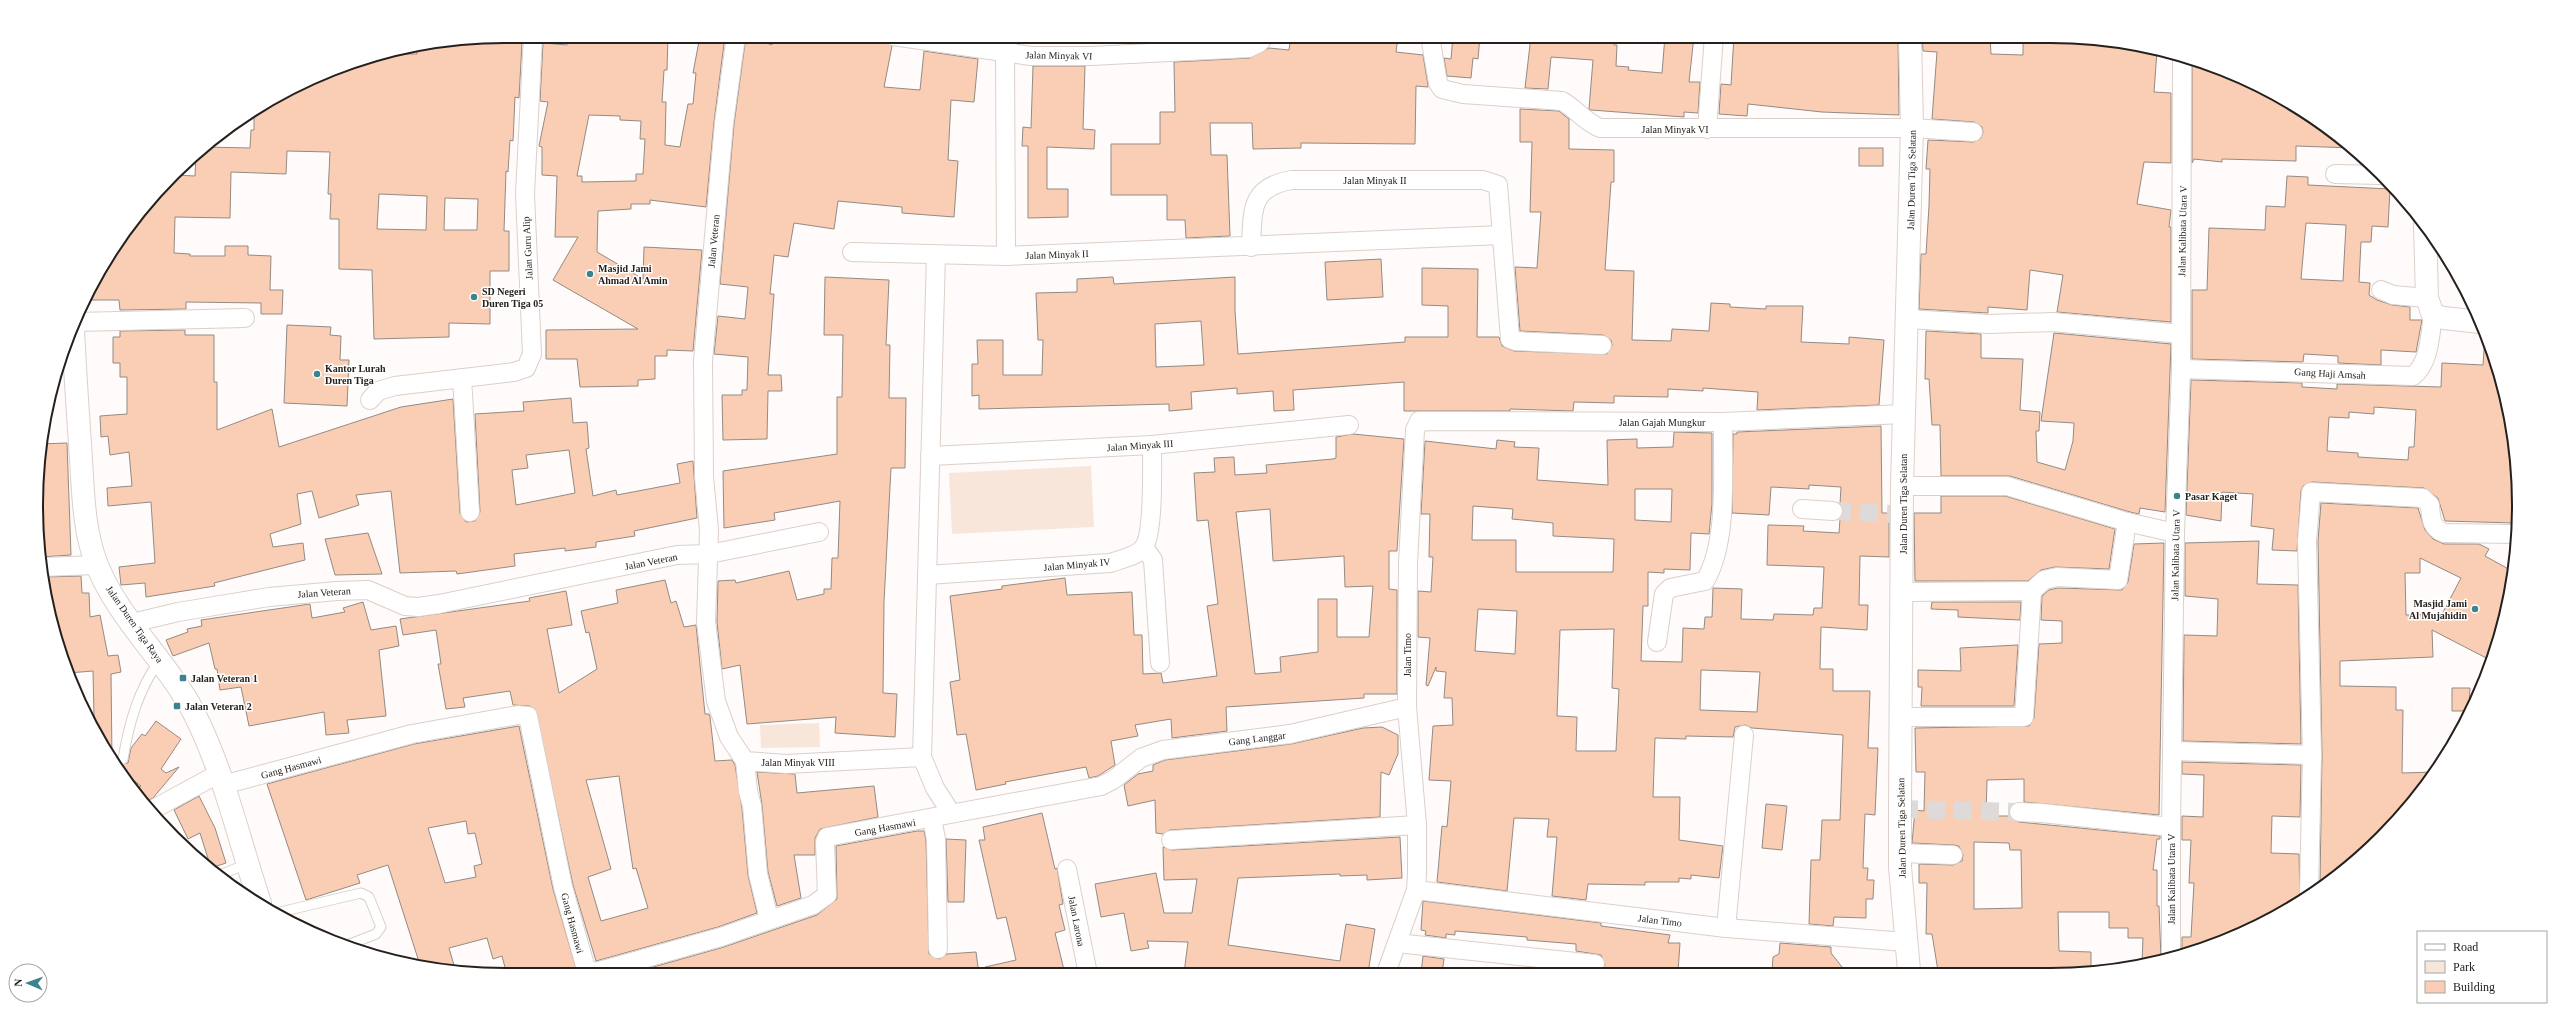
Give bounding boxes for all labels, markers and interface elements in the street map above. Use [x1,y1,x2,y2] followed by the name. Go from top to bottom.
[1025,49,1093,62] street label: Jalan Minyak VI
[1641,124,1709,135] street label: Jalan Minyak VI
[1905,130,1918,230] street label: Jalan Duren Tiga Selatan
[1343,175,1407,186] street label: Jalan Minyak II
[2176,185,2189,277] street label: Jalan Kalibata Utara V
[706,214,721,268] street label: Jalan Veteran
[520,216,535,280] street label: Jalan Guru Alip
[1025,248,1089,261] street label: Jalan Minyak II
[598,263,668,286] place label: Masjid Jami Ahmad Al Amin
[585,269,595,279] marker: Masjid Jami Ahmad Al Amin
[482,286,543,309] place label: SD Negeri Duren Tiga 05
[469,292,479,302] marker: SD Negeri Duren Tiga 05
[325,363,386,386] place label: Kantor Lurah Duren Tiga
[2294,366,2366,381] street label: Gang Haji Amsah
[312,369,322,379] marker: Kantor Lurah Duren Tiga
[1619,417,1706,428] street label: Jalan Gajah Mungkur
[1106,438,1174,453] street label: Jalan Minyak III
[1898,454,1909,554] street label: Jalan Duren Tiga Selatan
[2172,491,2182,501] marker: Pasar Kaget
[2185,491,2238,502] place label: Pasar Kaget
[2169,509,2182,601] street label: Jalan Kalibata Utara V
[624,551,678,572] street label: Jalan Veteran
[1043,556,1112,573] street label: Jalan Minyak IV
[104,584,166,665] street label: Jalan Duren Tiga Raya
[297,585,351,600] street label: Jalan Veteran
[2409,598,2467,621] place label: Masjid Jami Al Mujahidin
[2470,604,2480,614] marker: Masjid Jami Al Mujahidin
[1402,633,1413,677] street label: Jalan Timo
[178,673,188,683] marker: Jalan Veteran 1
[191,673,258,684] place label: Jalan Veteran 1
[172,701,182,711] marker: Jalan Veteran 2
[185,701,252,712] place label: Jalan Veteran 2
[1228,729,1287,747] street label: Gang Langgar
[260,754,323,781] street label: Gang Hasmawi
[761,757,835,768] street label: Jalan Minyak VIII
[1895,778,1908,878] street label: Jalan Duren Tiga Selatan
[854,817,917,838] street label: Gang Hasmawi
[2166,833,2177,925] street label: Jalan Kalibata Utara V
[559,892,586,955] street label: Gang Hasmawi
[1066,895,1087,948] street label: Jalan Larona
[1637,912,1683,929] street label: Jalan Timo
[2417,931,2547,1003] legend
[2453,940,2478,954] text: Road
[2453,960,2475,974] text: Park
[8,963,48,1003] north arrow
[12,978,24,987] text: N
[2453,980,2495,994] text: Building

